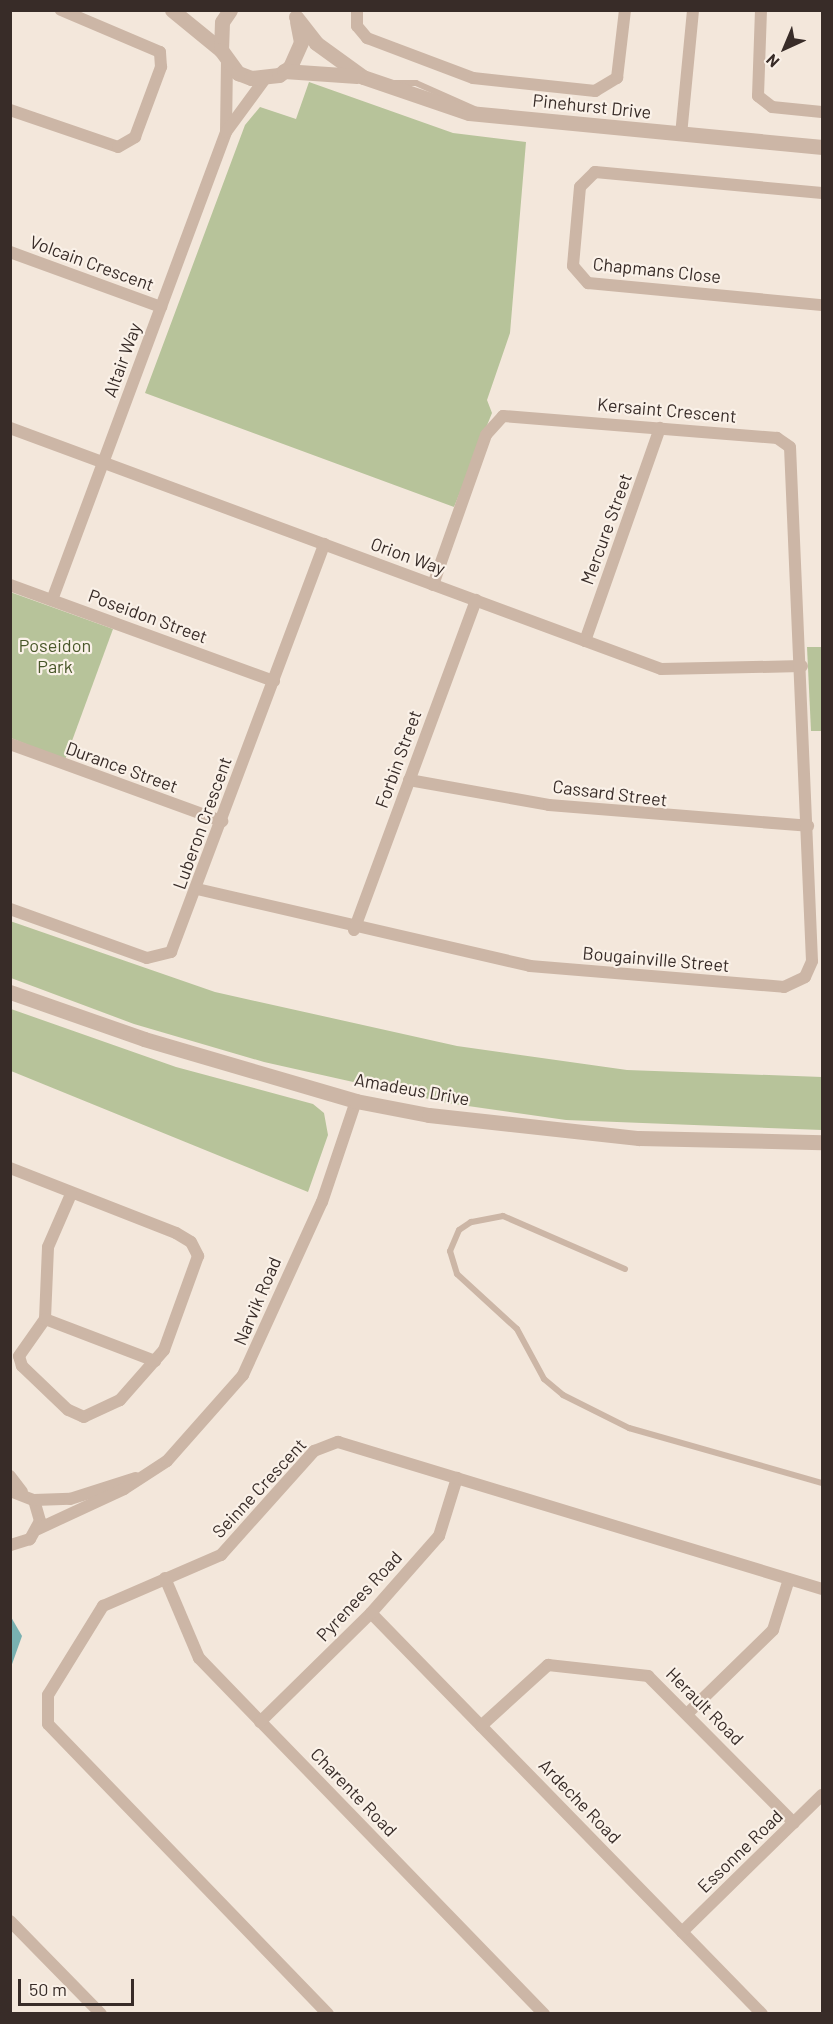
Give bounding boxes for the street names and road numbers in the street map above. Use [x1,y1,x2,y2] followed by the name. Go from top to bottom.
[532,89,652,123] street label: Pinehurst Drive
[27,230,157,296] street label: Volcain Crescent
[592,253,722,287] street label: Chapmans Close
[99,320,145,400] street label: Altair Way
[596,393,738,427] street label: Kersaint Crescent
[576,470,636,588] street label: Mercure Street
[368,533,448,579] street label: Orion Way
[86,584,210,648] street label: Poseidon Street
[370,707,426,811] street label: Forbin Street
[63,737,181,797] street label: Durance Street
[168,754,236,892] street label: Luberon Crescent
[551,775,669,811] street label: Cassard Street
[582,942,730,976] street label: Bougainville Street
[353,1068,471,1110] street label: Amadeus Drive
[229,1254,285,1348] street label: Narvik Road
[208,1434,310,1542] street label: Seinne Crescent
[312,1546,406,1646] street label: Pyrenees Road
[662,1663,748,1749] street label: Herault Road
[306,1743,402,1841] street label: Charente Road
[534,1754,626,1848] street label: Ardeche Road
[693,1805,787,1897] street label: Essonne Road

